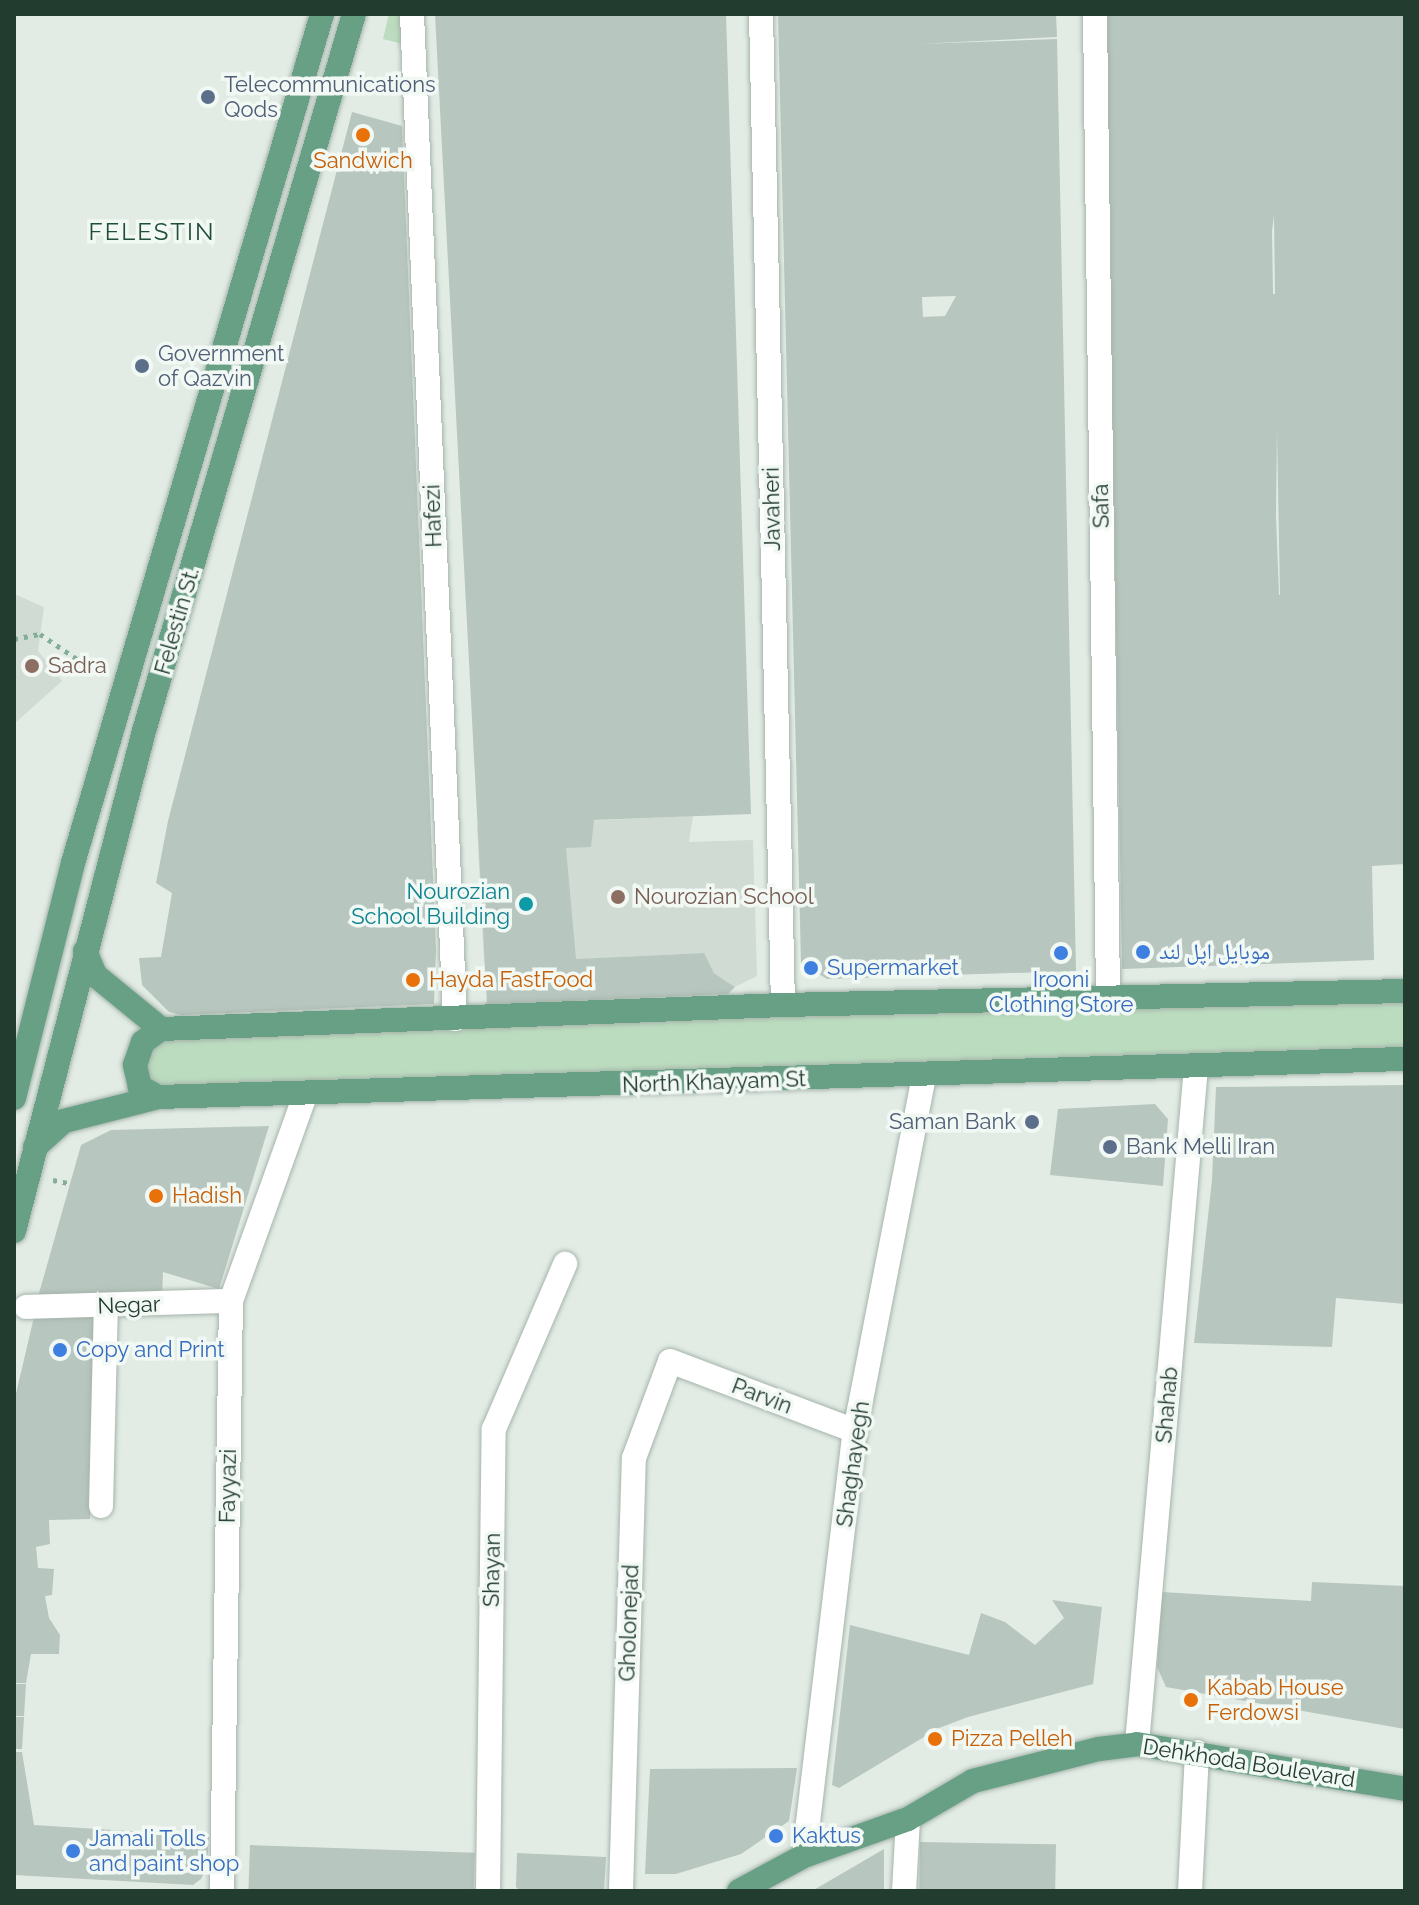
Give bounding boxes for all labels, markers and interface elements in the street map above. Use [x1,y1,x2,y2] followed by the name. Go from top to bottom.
[224,71,436,122] place label: Telecommunications Qods
[199,88,217,106] marker: Telecommunications Qods
[354,126,372,144] marker: Sandwich
[313,148,413,174] place label: Sandwich
[89,218,215,246] district label: FELESTIN
[158,340,284,392] place label: Government of Qazvin
[133,357,151,375] marker: Government of Qazvin
[758,467,786,551] street label: Javaheri
[419,484,447,548] street label: Hafezi
[1087,484,1115,528] street label: Safa
[149,565,205,677] street label: Felestin St.
[48,653,107,679] place label: Sadra
[23,657,41,675] marker: Sadra
[351,878,510,930] place label: Nourozian School Building
[634,884,814,910] place label: Nourozian School
[609,888,627,906] marker: Nourozian School
[517,895,535,913] marker: Nourozian School Building
[1159,939,1270,965] place label: موبایل اپل لند
[1134,943,1152,961] marker: موبایل اپل لند
[1052,944,1070,962] marker: Irooni Clothing Store
[827,955,959,981] place label: Supermarket
[802,959,820,977] marker: Supermarket
[989,966,1133,1018] place label: Irooni Clothing Store
[429,967,593,993] place label: Hayda FastFood
[404,971,422,989] marker: Hayda FastFood
[622,1066,806,1098] street label: North Khayyam St
[889,1109,1016,1135] place label: Saman Bank
[1023,1113,1041,1131] marker: Saman Bank
[1126,1134,1275,1160] place label: Bank Melli Iran
[1101,1138,1119,1156] marker: Bank Melli Iran
[172,1183,242,1209] place label: Hadish
[147,1187,165,1205] marker: Hadish
[97,1291,161,1319] street label: Negar
[76,1337,225,1363] place label: Copy and Print
[51,1341,69,1359] marker: Copy and Print
[1151,1366,1183,1444] street label: Shahab
[728,1372,796,1420] street label: Parvin
[831,1399,875,1529] street label: Shaghayegh
[214,1449,242,1523] street label: Fayyazi
[478,1533,506,1607] street label: Shayan
[614,1564,644,1682] street label: Gholonejad
[1207,1674,1344,1726] place label: Kabab House Ferdowsi
[1182,1691,1200,1709] marker: Kabab House Ferdowsi
[951,1726,1073,1752] place label: Pizza Pelleh
[926,1730,944,1748] marker: Pizza Pelleh
[1141,1733,1357,1793] street label: Dehkhoda Boulevard
[792,1823,861,1849] place label: Kaktus
[89,1825,239,1876] place label: Jamali Tolls and paint shop
[767,1827,785,1845] marker: Kaktus
[64,1842,82,1860] marker: Jamali Tolls and paint shop

